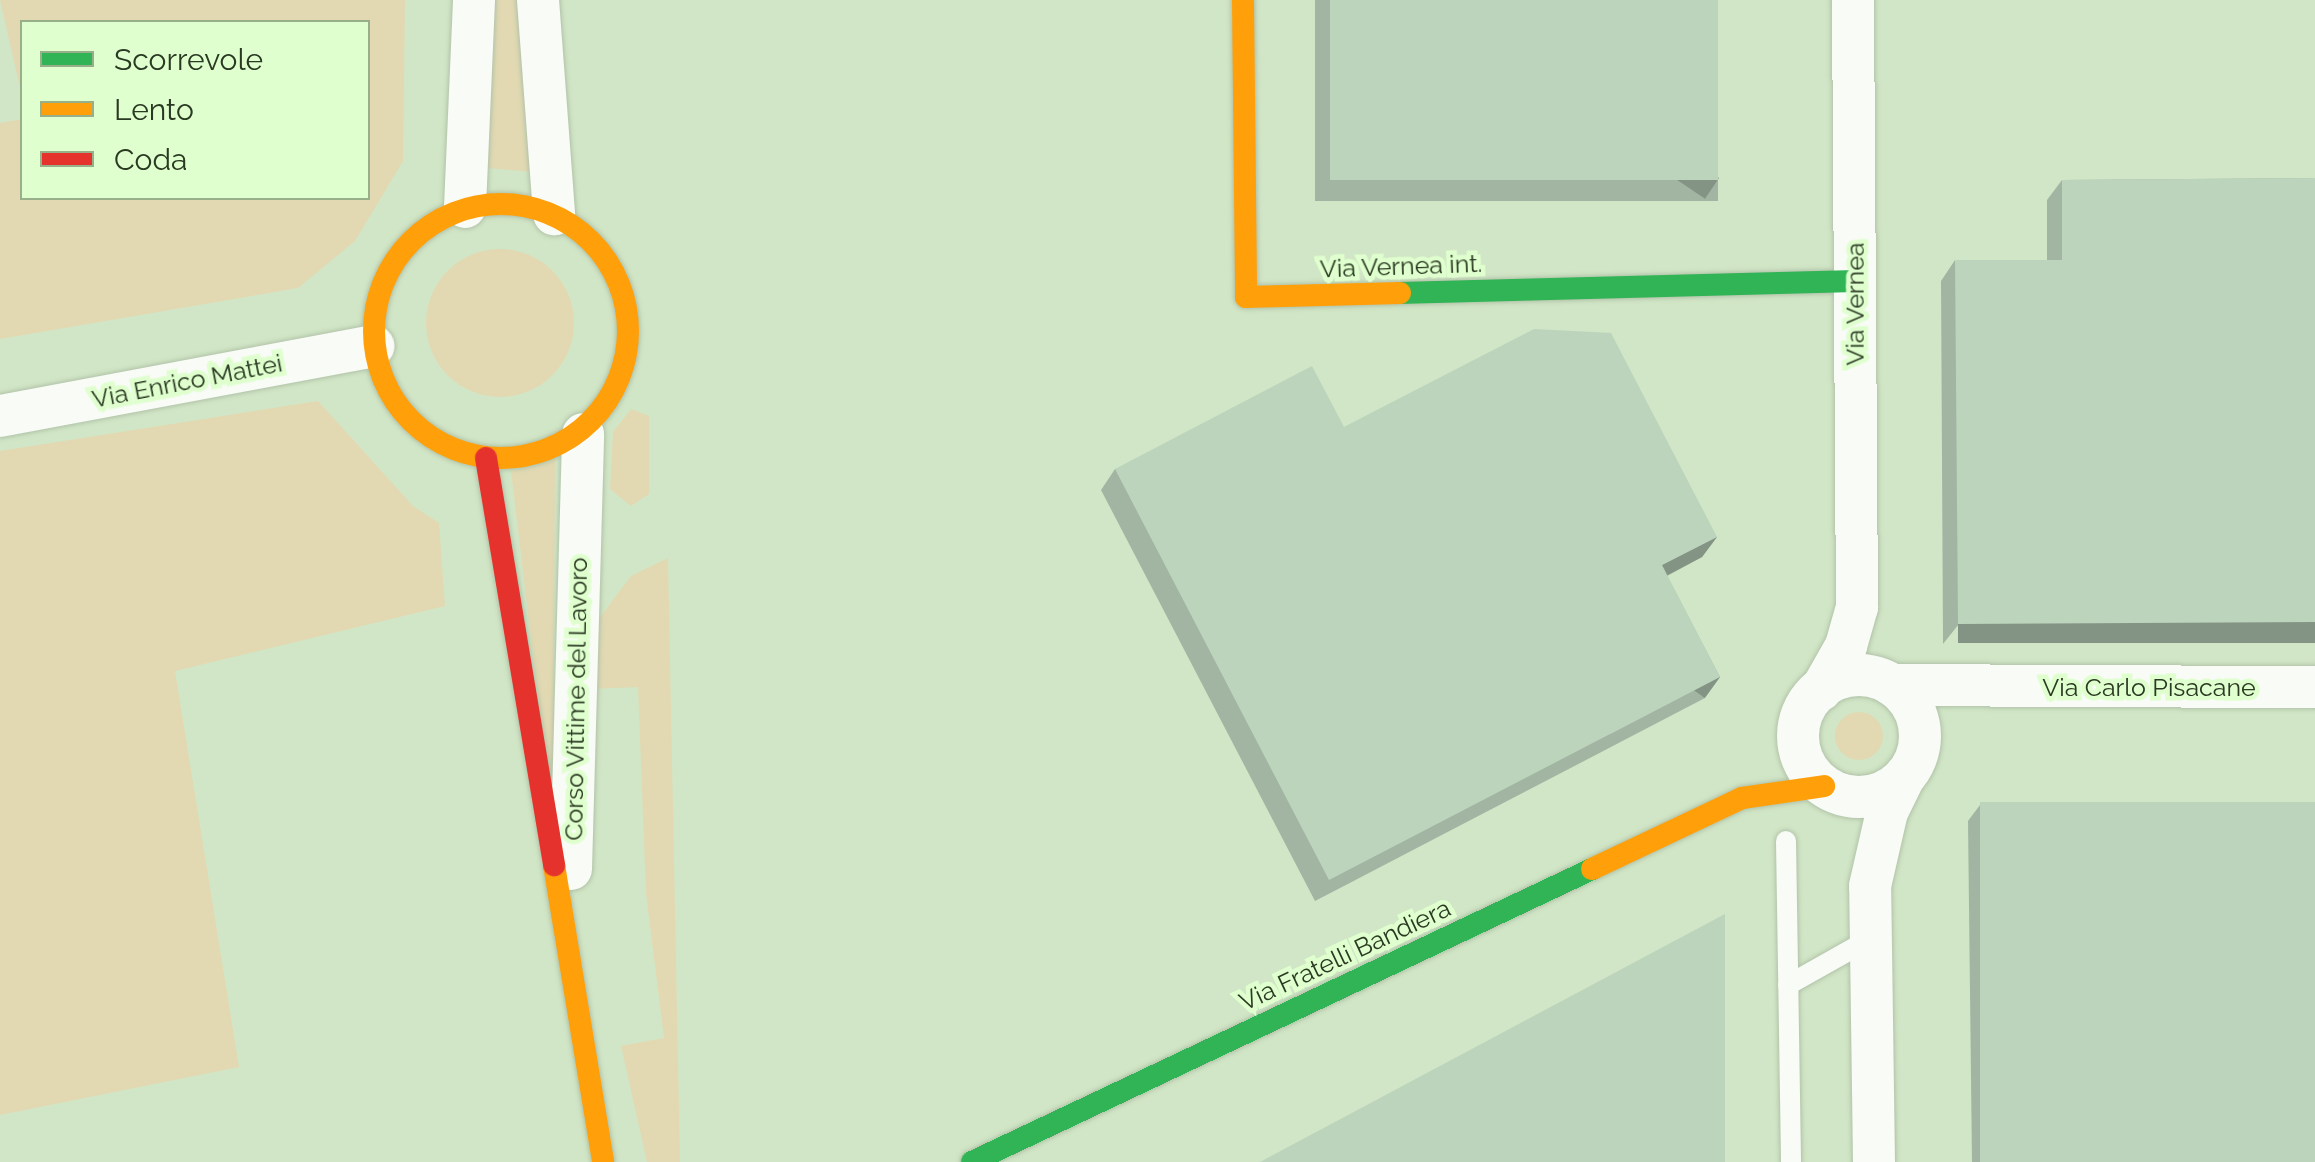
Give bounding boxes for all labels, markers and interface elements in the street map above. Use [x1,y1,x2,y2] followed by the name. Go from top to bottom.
[20,20,370,200] legend
[114,42,263,77] text: Scorrevole
[114,92,194,127] text: Lento
[114,142,187,177] text: Coda
[1840,242,1870,366] street label: Via Vernea
[1319,248,1483,284] street label: Via Vernea int.
[89,348,285,414] street label: Via Enrico Mattei
[559,556,593,842] street label: Corso Vittime del Lavoro
[2042,672,2256,702] street label: Via Carlo Pisacane
[1235,893,1455,1017] street label: Via Fratelli Bandiera

